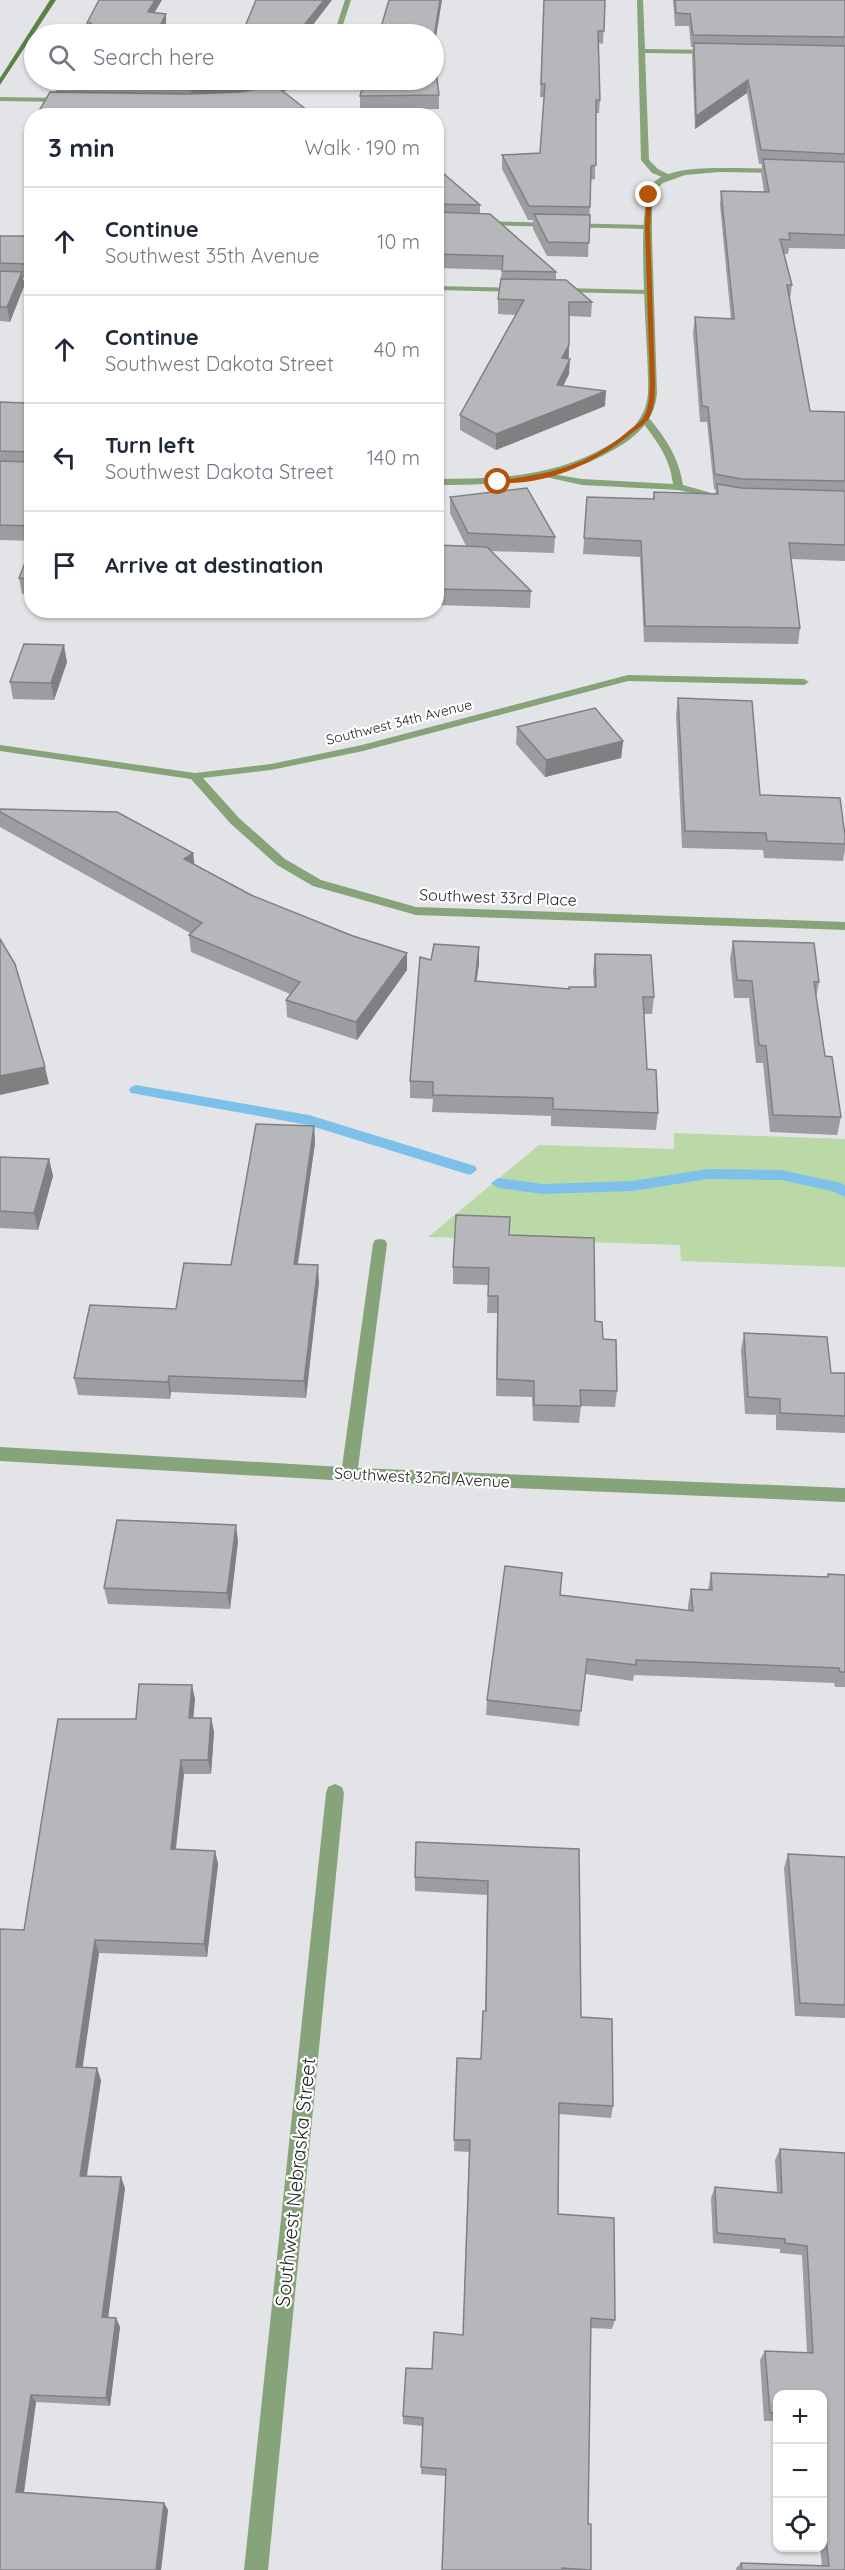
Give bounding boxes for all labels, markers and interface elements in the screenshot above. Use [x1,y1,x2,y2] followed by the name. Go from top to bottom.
[24,24,444,90] search box
[45,41,78,74] icon: search
[93,43,214,71] text: Search here
[48,131,115,164] text: 3 min
[304,135,420,160] text: Walk · 190 m
[635,181,661,207] route end
[105,215,199,243] text: Continue
[48,225,81,258] icon: ahead
[377,229,420,254] text: 10 m
[105,243,319,268] text: Southwest 35th Avenue
[105,323,199,351] text: Continue
[48,333,81,366] icon: ahead
[374,337,420,362] text: 40 m
[105,351,334,376] text: Southwest Dakota Street
[105,431,195,459] text: Turn left
[48,441,81,474] icon: left
[367,445,420,470] text: 140 m
[105,459,334,484] text: Southwest Dakota Street
[484,468,510,494] route start
[48,549,81,582] icon: arrive
[105,551,323,579] text: Arrive at destination
[324,695,474,749] street label: Southwest 34th Avenue
[419,884,577,910] street label: Southwest 33rd Place
[334,1462,510,1492] street label: Southwest 32nd Avenue
[269,2056,321,2308] street label: Southwest Nebraska Street
[773,2390,827,2552] map controls
[773,2390,827,2444] button: +
[773,2444,827,2498] button: −
[773,2498,827,2552] button: locate

